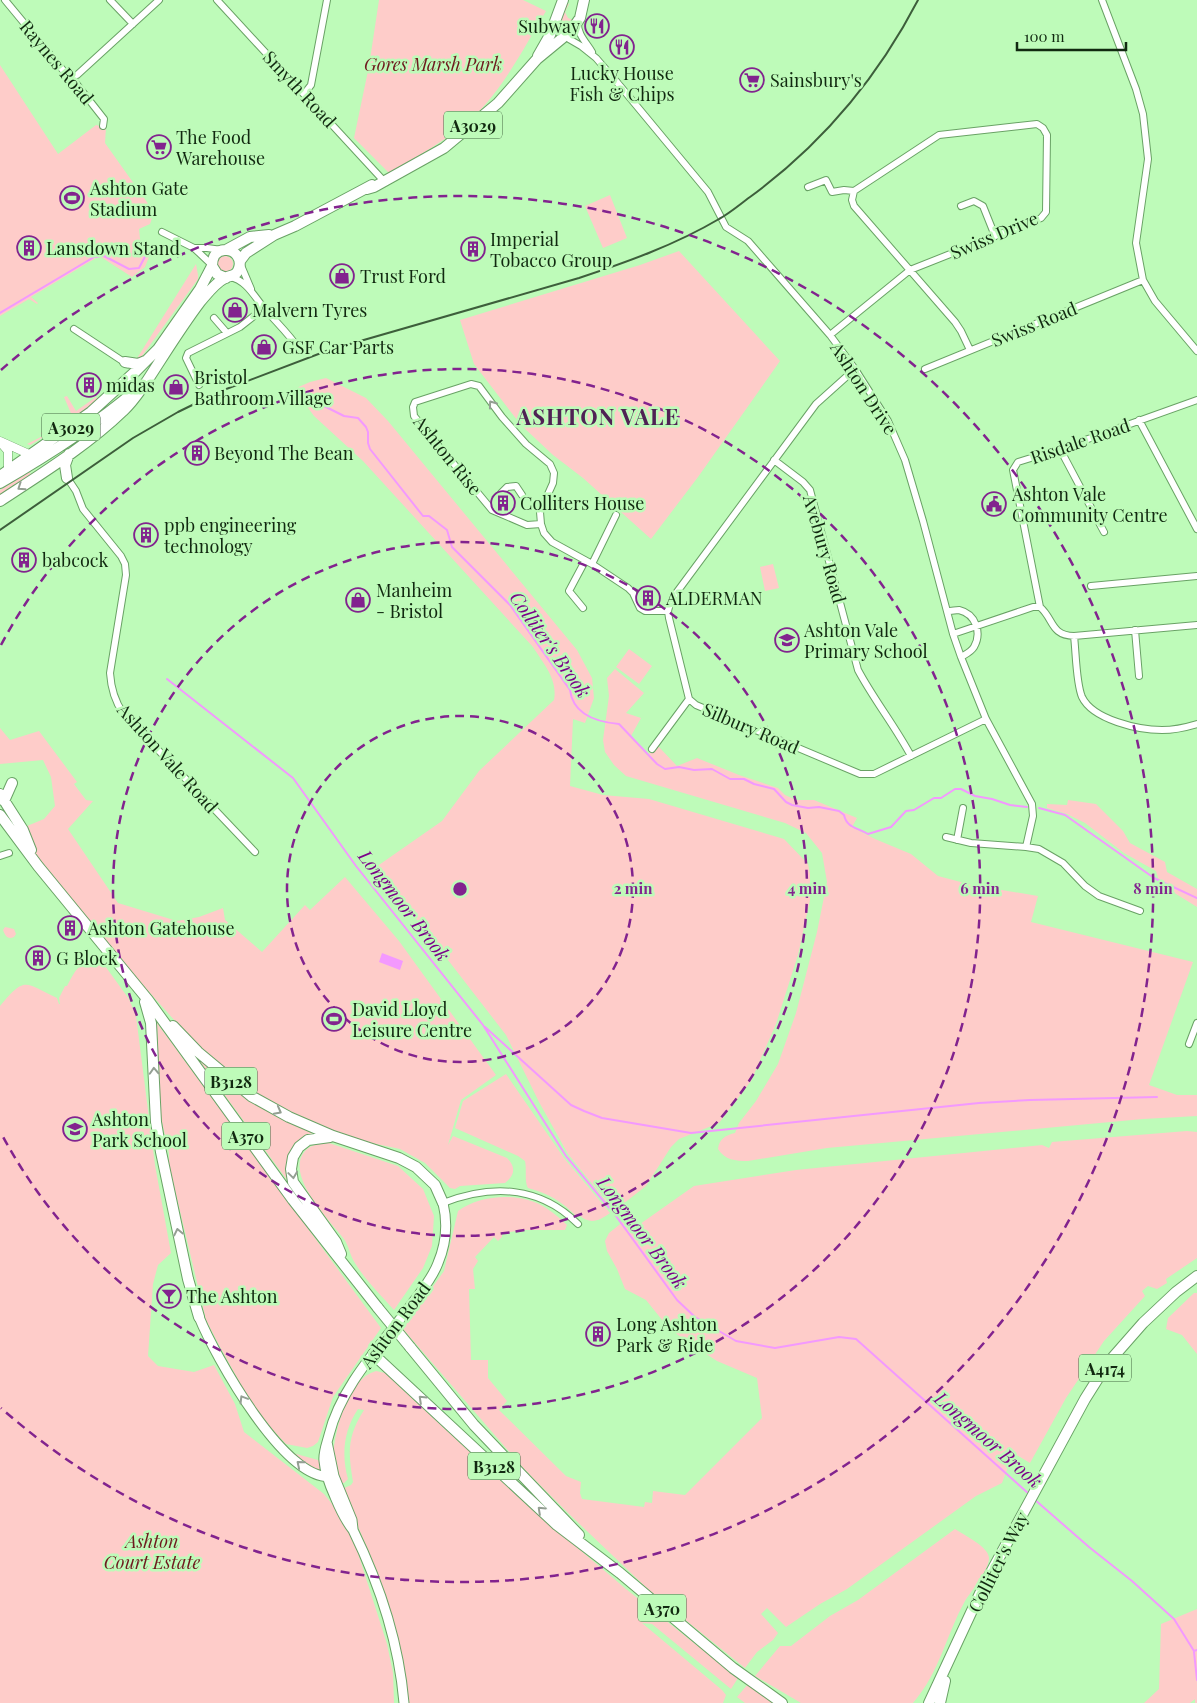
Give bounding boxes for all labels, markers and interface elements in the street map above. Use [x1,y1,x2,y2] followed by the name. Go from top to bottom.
[584,13,610,39] restaurant icon: Subway
[518,14,580,38] place label: Subway
[15,15,100,110] street label: Raynes Road
[1017,20,1126,52] scale bar
[1024,26,1065,46] text: 100 m
[609,34,635,60] restaurant icon: Lucky House Fish & Chips
[258,45,342,133] street label: Smyth Road
[364,52,502,76] park label: Gores Marsh Park
[570,61,674,106] place label: Lucky House Fish & Chips
[739,67,765,93] supermarket icon: Sainsbury's
[770,68,862,92] place label: Sainsbury's
[444,112,502,138] road number: A3029
[175,125,265,170] place label: The Food Warehouse
[146,134,172,160] supermarket icon: The Food Warehouse
[89,176,188,221] place label: Ashton Gate Stadium
[59,185,85,211] sports icon: Ashton Gate Stadium
[946,206,1042,264] street label: Swiss Drive
[490,227,612,272] place label: Imperial Tobacco Group
[16,235,42,261] building icon: Lansdown Stand
[46,236,180,260] place label: Lansdown Stand
[460,236,486,262] building icon: Imperial Tobacco Group
[329,263,355,289] shop icon: Trust Ford
[360,264,447,288] place label: Trust Ford
[988,296,1081,352] street label: Swiss Road
[222,297,248,323] shop icon: Malvern Tyres
[252,298,367,322] place label: Malvern Tyres
[251,334,277,360] shop icon: GSF Car Parts
[282,335,394,359] place label: GSF Car Parts
[825,336,903,439] street label: Ashton Drive
[194,365,332,410] place label: Bristol Bathroom Village
[76,372,102,398] building icon: midas
[106,373,155,397] place label: midas
[163,374,189,400] shop icon: Bristol Bathroom Village
[489,400,498,410] one-way arrow
[516,401,679,431] district label: ASHTON VALE
[408,410,487,500] street label: Ashton Rise
[1027,413,1134,469] street label: Risdale Road
[42,414,100,441] road number: A3029
[184,440,210,466] building icon: Beyond The Bean
[214,441,354,465] place label: Beyond The Bean
[17,481,27,490] one-way arrow
[1011,482,1168,527] place label: Ashton Vale Community Centre
[490,490,516,516] building icon: Colliters House
[520,491,644,515] place label: Colliters House
[798,491,852,607] street label: Avebury Road
[981,491,1007,517] public building icon: Ashton Vale Community Centre
[164,513,297,558] place label: ppb engineering technology
[133,522,159,548] building icon: ppb engineering technology
[11,547,37,573] building icon: babcock
[42,548,109,572] place label: babcock
[376,578,452,623] place label: Manheim - Bristol
[635,585,661,611] building icon: ALDERMAN
[505,586,597,703] water label: Colliter's Brook
[665,586,763,610] place label: ALDERMAN
[345,587,371,613] shop icon: Manheim - Bristol
[803,618,928,663] place label: Ashton Vale Primary School
[774,627,800,653] school or university icon: Ashton Vale Primary School
[112,697,224,818] street label: Ashton Vale Road
[699,697,803,759] street label: Silbury Road
[353,843,457,966] water label: Longmoor Brook
[614,878,653,898] text: 2 min
[788,878,827,898] text: 4 min
[960,878,1000,898] text: 6 min
[1133,878,1173,898] text: 8 min
[451,880,469,898] centre of rings
[57,915,83,941] building icon: Ashton Gatehouse
[87,916,235,940] place label: Ashton Gatehouse
[25,945,51,971] building icon: G Block
[56,946,118,970] place label: G Block
[352,997,472,1042] place label: David Lloyd Leisure Centre
[321,1006,347,1032] sports icon: David Lloyd Leisure Centre
[148,1067,159,1075] one-way arrow
[205,1068,257,1094] road number: B3128
[272,1105,281,1115] one-way arrow
[91,1107,187,1152] place label: Ashton Park School
[62,1116,88,1142] school or university icon: Ashton Park School
[222,1122,270,1150] road number: A370
[591,1170,694,1294] water label: Longmoor Brook
[287,1171,297,1179] one-way arrow
[173,1227,184,1236] one-way arrow
[354,1276,436,1374] street label: Ashton Road
[156,1283,182,1309] bar icon: The Ashton
[186,1284,278,1308] place label: The Ashton
[616,1312,718,1357] place label: Long Ashton Park & Ride
[585,1321,611,1347] building icon: Long Ashton Park & Ride
[1079,1355,1131,1382] road number: A4174
[929,1384,1049,1493] water label: Longmoor Brook
[240,1395,250,1404] one-way arrow
[419,1396,428,1405] one-way arrow
[468,1452,520,1480] road number: B3128
[296,1461,305,1470] one-way arrow
[538,1507,547,1516] one-way arrow
[962,1508,1034,1616] street label: Colliter's Way
[104,1529,200,1574] park label: Ashton Court Estate
[638,1595,686,1622] road number: A370

